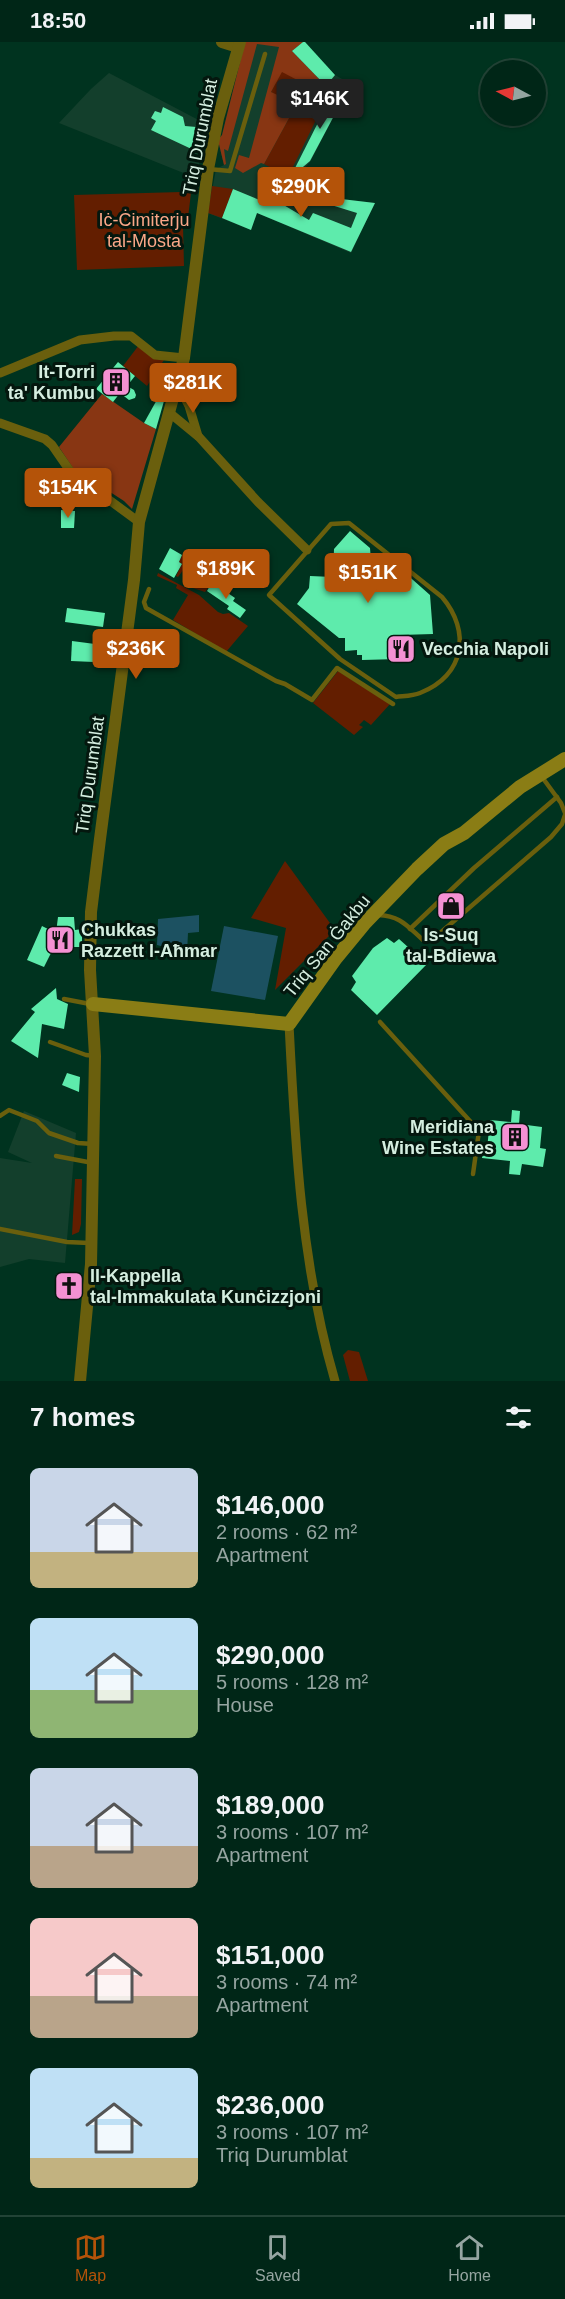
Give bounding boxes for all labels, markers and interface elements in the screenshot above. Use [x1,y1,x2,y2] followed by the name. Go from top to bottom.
[30,8,86,33] text: 18:50
[480,60,546,126] north arrow
[480,60,546,126] map controls
[179,77,221,197] street label: Triq Durumblat
[278,79,362,130] pin: $146K
[291,87,349,109] text: $146K
[259,167,343,218] pin: $290K
[272,175,330,197] text: $290K
[98,209,190,251] park label: Iċ-Ċimiterju tal-Mosta
[8,362,95,403] place label: It-Torri ta' Kumbu
[151,363,235,414] pin: $281K
[100,366,132,398] building icon: It-Torri ta' Kumbu
[164,371,222,393] text: $281K
[26,468,110,519] pin: $154K
[39,476,97,498] text: $154K
[184,549,268,600] pin: $189K
[326,553,410,604] pin: $151K
[197,557,255,579] text: $189K
[339,561,397,583] text: $151K
[94,629,178,680] pin: $236K
[385,633,417,665] restaurant icon: Vecchia Napoli
[107,637,165,659] text: $236K
[422,639,549,659] place label: Vecchia Napoli
[72,715,108,835] street label: Triq Durumblat
[279,890,374,1001] street label: Triq San Ġakbu
[435,890,467,922] shop icon: Is-Suq tal-Bdiewa
[81,920,217,961] place label: Chukkas Razzett l-Aħmar
[44,924,76,956] restaurant icon: Chukkas Razzett l-Aħmar
[406,925,497,966] place label: Is-Suq tal-Bdiewa
[382,1117,495,1158] place label: Meridiana Wine Estates
[499,1121,531,1153] building icon: Meridiana Wine Estates
[90,1266,321,1307] place label: Il-Kappella tal-Immakulata Kunċizzjoni
[53,1270,85,1302] church icon: Il-Kappella tal-Immakulata Kunċizzjoni
[502,1401,535,1434] icon: filters
[30,1402,136,1432] text: 7 homes
[216,1490,324,1520] text: $146,000
[78,1492,150,1564] icon: home
[216,1521,357,1543] text: 2 rooms · 62 m²
[216,1544,308,1566] text: Apartment
[216,1640,324,1670] text: $290,000
[78,1642,150,1714] icon: home
[216,1671,368,1693] text: 5 rooms · 128 m²
[216,1694,274,1716] text: House
[216,1790,324,1820] text: $189,000
[78,1792,150,1864] icon: home
[216,1821,368,1843] text: 3 rooms · 107 m²
[216,1844,308,1866] text: Apartment
[216,1940,324,1970] text: $151,000
[78,1942,150,2014] icon: home
[216,1971,357,1993] text: 3 rooms · 74 m²
[216,1994,308,2016] text: Apartment
[216,2090,324,2120] text: $236,000
[78,2092,150,2164] icon: home
[216,2121,368,2143] text: 3 rooms · 107 m²
[216,2144,348,2166] text: Triq Durumblat
[74,2231,107,2285] tab: Map
[255,2231,300,2285] tab: Saved
[448,2231,491,2285] tab: Home

